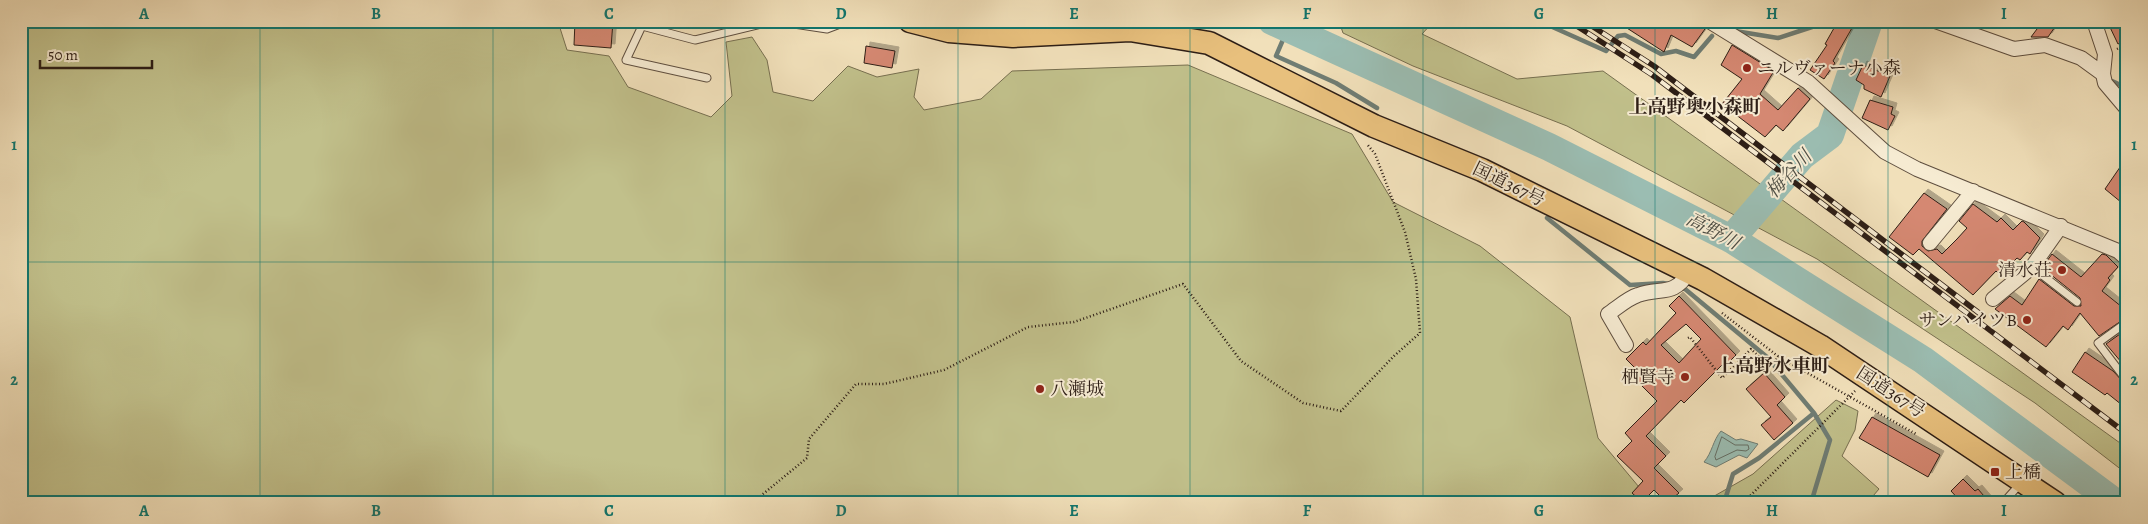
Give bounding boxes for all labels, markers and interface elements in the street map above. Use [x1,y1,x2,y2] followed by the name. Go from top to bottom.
[138,3,150,25] text: A
[371,3,381,25] text: B
[604,3,614,25] text: C
[835,3,847,25] text: D
[1069,3,1079,25] text: E
[1303,3,1312,25] text: F
[1534,3,1544,25] text: G
[1766,3,1778,25] text: H
[2001,3,2007,25] text: I
[40,38,152,70] scale bar
[48,45,78,65] text: 50 m
[1757,56,1901,80] place label: ニルヴァーナ小森
[1741,62,1753,74] marker: ニルヴァーナ小森
[1628,94,1762,120] district label: 上高野奥小森町
[11,134,17,156] text: 1
[2131,134,2137,156] text: 1
[1760,143,1819,204] water label: 梅谷川
[1469,156,1549,212] street label: 国道367号
[1682,206,1746,257] water label: 高野川
[1998,258,2052,282] place label: 清水荘
[2056,264,2068,276] marker: 清水荘
[1918,308,2017,332] place label: サンハイツB
[2021,314,2033,326] marker: サンハイツB
[1716,353,1830,379] district label: 上高野水車町
[1852,361,1930,423] street label: 国道367号
[1621,365,1675,389] place label: 栖賢寺
[10,369,18,391] text: 2
[2130,369,2138,391] text: 2
[1679,371,1691,383] marker: 栖賢寺
[1050,377,1104,401] place label: 八瀬城
[1034,383,1046,395] marker: 八瀬城
[2005,460,2041,484] place label: 上橋
[1989,466,2001,478] marker: 上橋
[138,500,150,522] text: A
[371,500,381,522] text: B
[604,500,614,522] text: C
[835,500,847,522] text: D
[1069,500,1079,522] text: E
[1303,500,1312,522] text: F
[1534,500,1544,522] text: G
[1766,500,1778,522] text: H
[2001,500,2007,522] text: I

